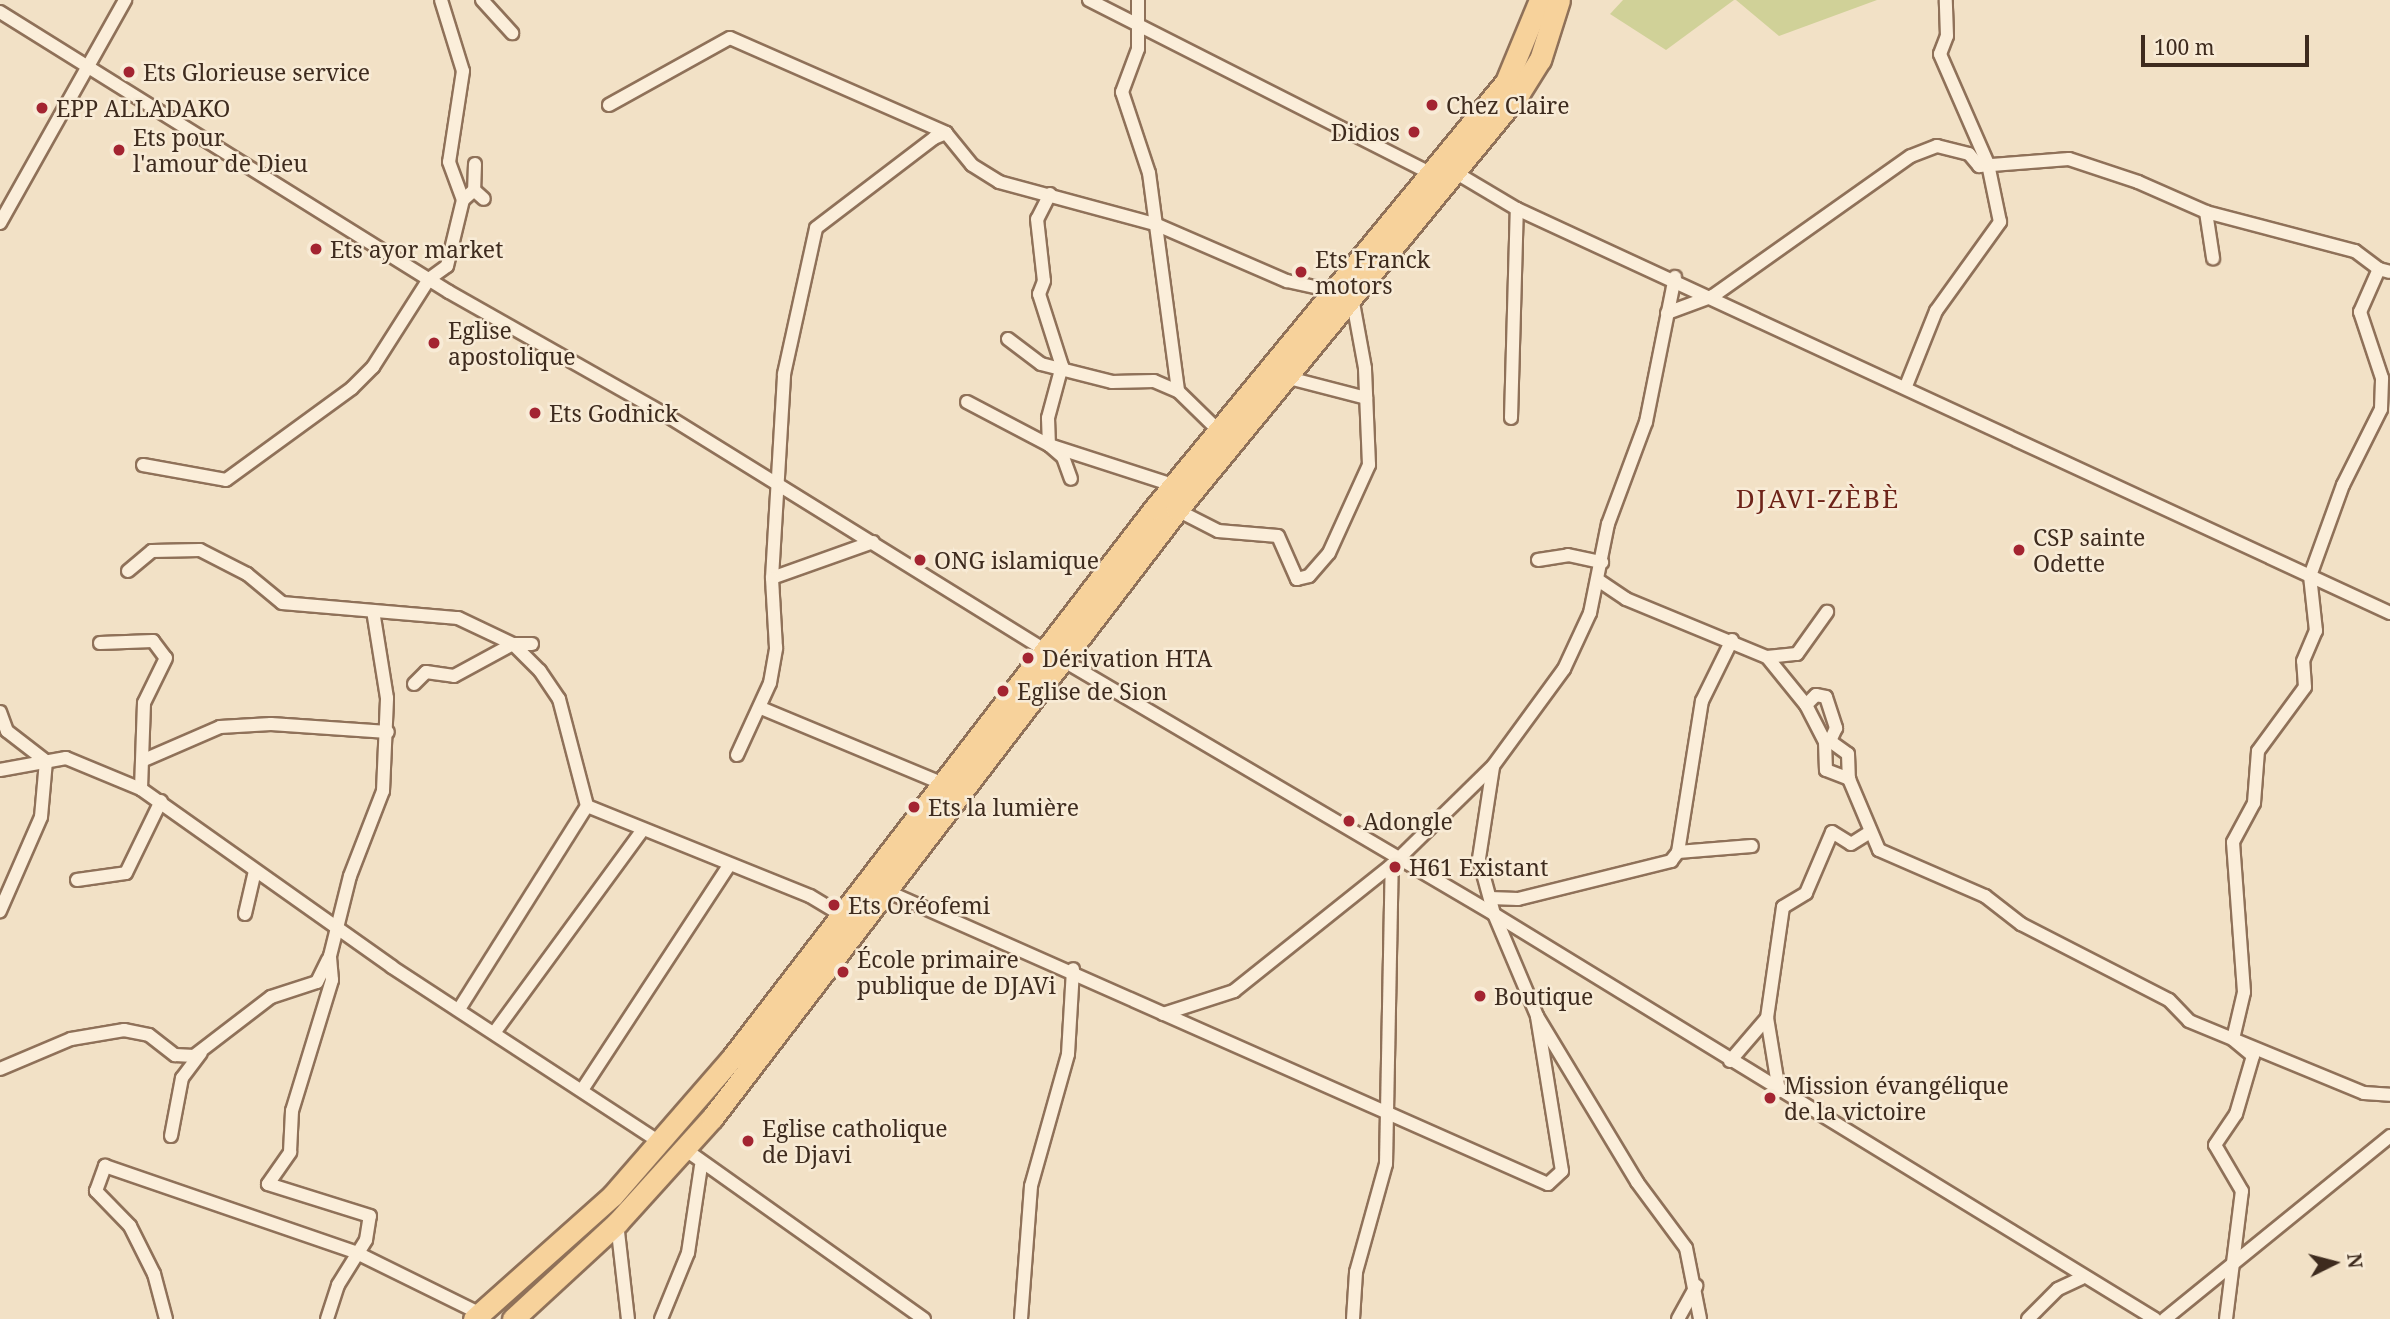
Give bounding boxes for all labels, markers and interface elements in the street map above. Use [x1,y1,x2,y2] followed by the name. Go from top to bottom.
[2145,21,2313,65] scale bar
[2154,33,2215,61] text: 100 m
[143,58,370,86] place label: Ets Glorieuse service
[121,64,137,80] marker: Ets Glorieuse service
[1446,91,1569,119] place label: Chez Claire
[56,94,230,122] place label: EPP ALLADAKO
[1424,97,1440,113] marker: Chez Claire
[34,100,50,116] marker: EPP ALLADAKO
[1331,118,1400,146] place label: Didios
[133,123,308,177] place label: Ets pour l'amour de Dieu
[1406,124,1422,140] marker: Didios
[111,142,127,158] marker: Ets pour l'amour de Dieu
[330,235,503,263] place label: Ets ayor market
[308,241,324,257] marker: Ets ayor market
[1315,245,1430,299] place label: Ets Franck motors
[1293,264,1309,280] marker: Ets Franck motors
[448,316,576,370] place label: Eglise apostolique
[426,335,442,351] marker: Eglise apostolique
[549,399,679,427] place label: Ets Godnick
[527,405,543,421] marker: Ets Godnick
[1737,483,1899,515] district label: DJAVI-ZÈBÈ
[2033,523,2145,577] place label: CSP sainte Odette
[2011,542,2027,558] marker: CSP sainte Odette
[934,546,1099,574] place label: ONG islamique
[912,552,928,568] marker: ONG islamique
[1042,644,1212,672] place label: Dérivation HTA
[1020,650,1036,666] marker: Dérivation HTA
[1017,677,1167,705] place label: Eglise de Sion
[995,683,1011,699] marker: Eglise de Sion
[928,793,1079,821] place label: Ets la lumière
[906,799,922,815] marker: Ets la lumière
[1363,807,1453,835] place label: Adongle
[1341,813,1357,829] marker: Adongle
[1409,853,1548,881] place label: H61 Existant
[1387,859,1403,875] marker: H61 Existant
[848,891,990,919] place label: Ets Oréofemi
[826,897,842,913] marker: Ets Oréofemi
[857,945,1056,999] place label: École primaire publique de DJAVi
[835,964,851,980] marker: École primaire publique de DJAVi
[1494,982,1593,1010] place label: Boutique
[1472,988,1488,1004] marker: Boutique
[1784,1071,2009,1125] place label: Mission évangélique de la victoire
[1762,1090,1778,1106] marker: Mission évangélique de la victoire
[762,1114,948,1168] place label: Eglise catholique de Djavi
[740,1133,756,1149] marker: Eglise catholique de Djavi
[2299,1228,2369,1298] north arrow
[2341,1252,2369,1270] text: N

